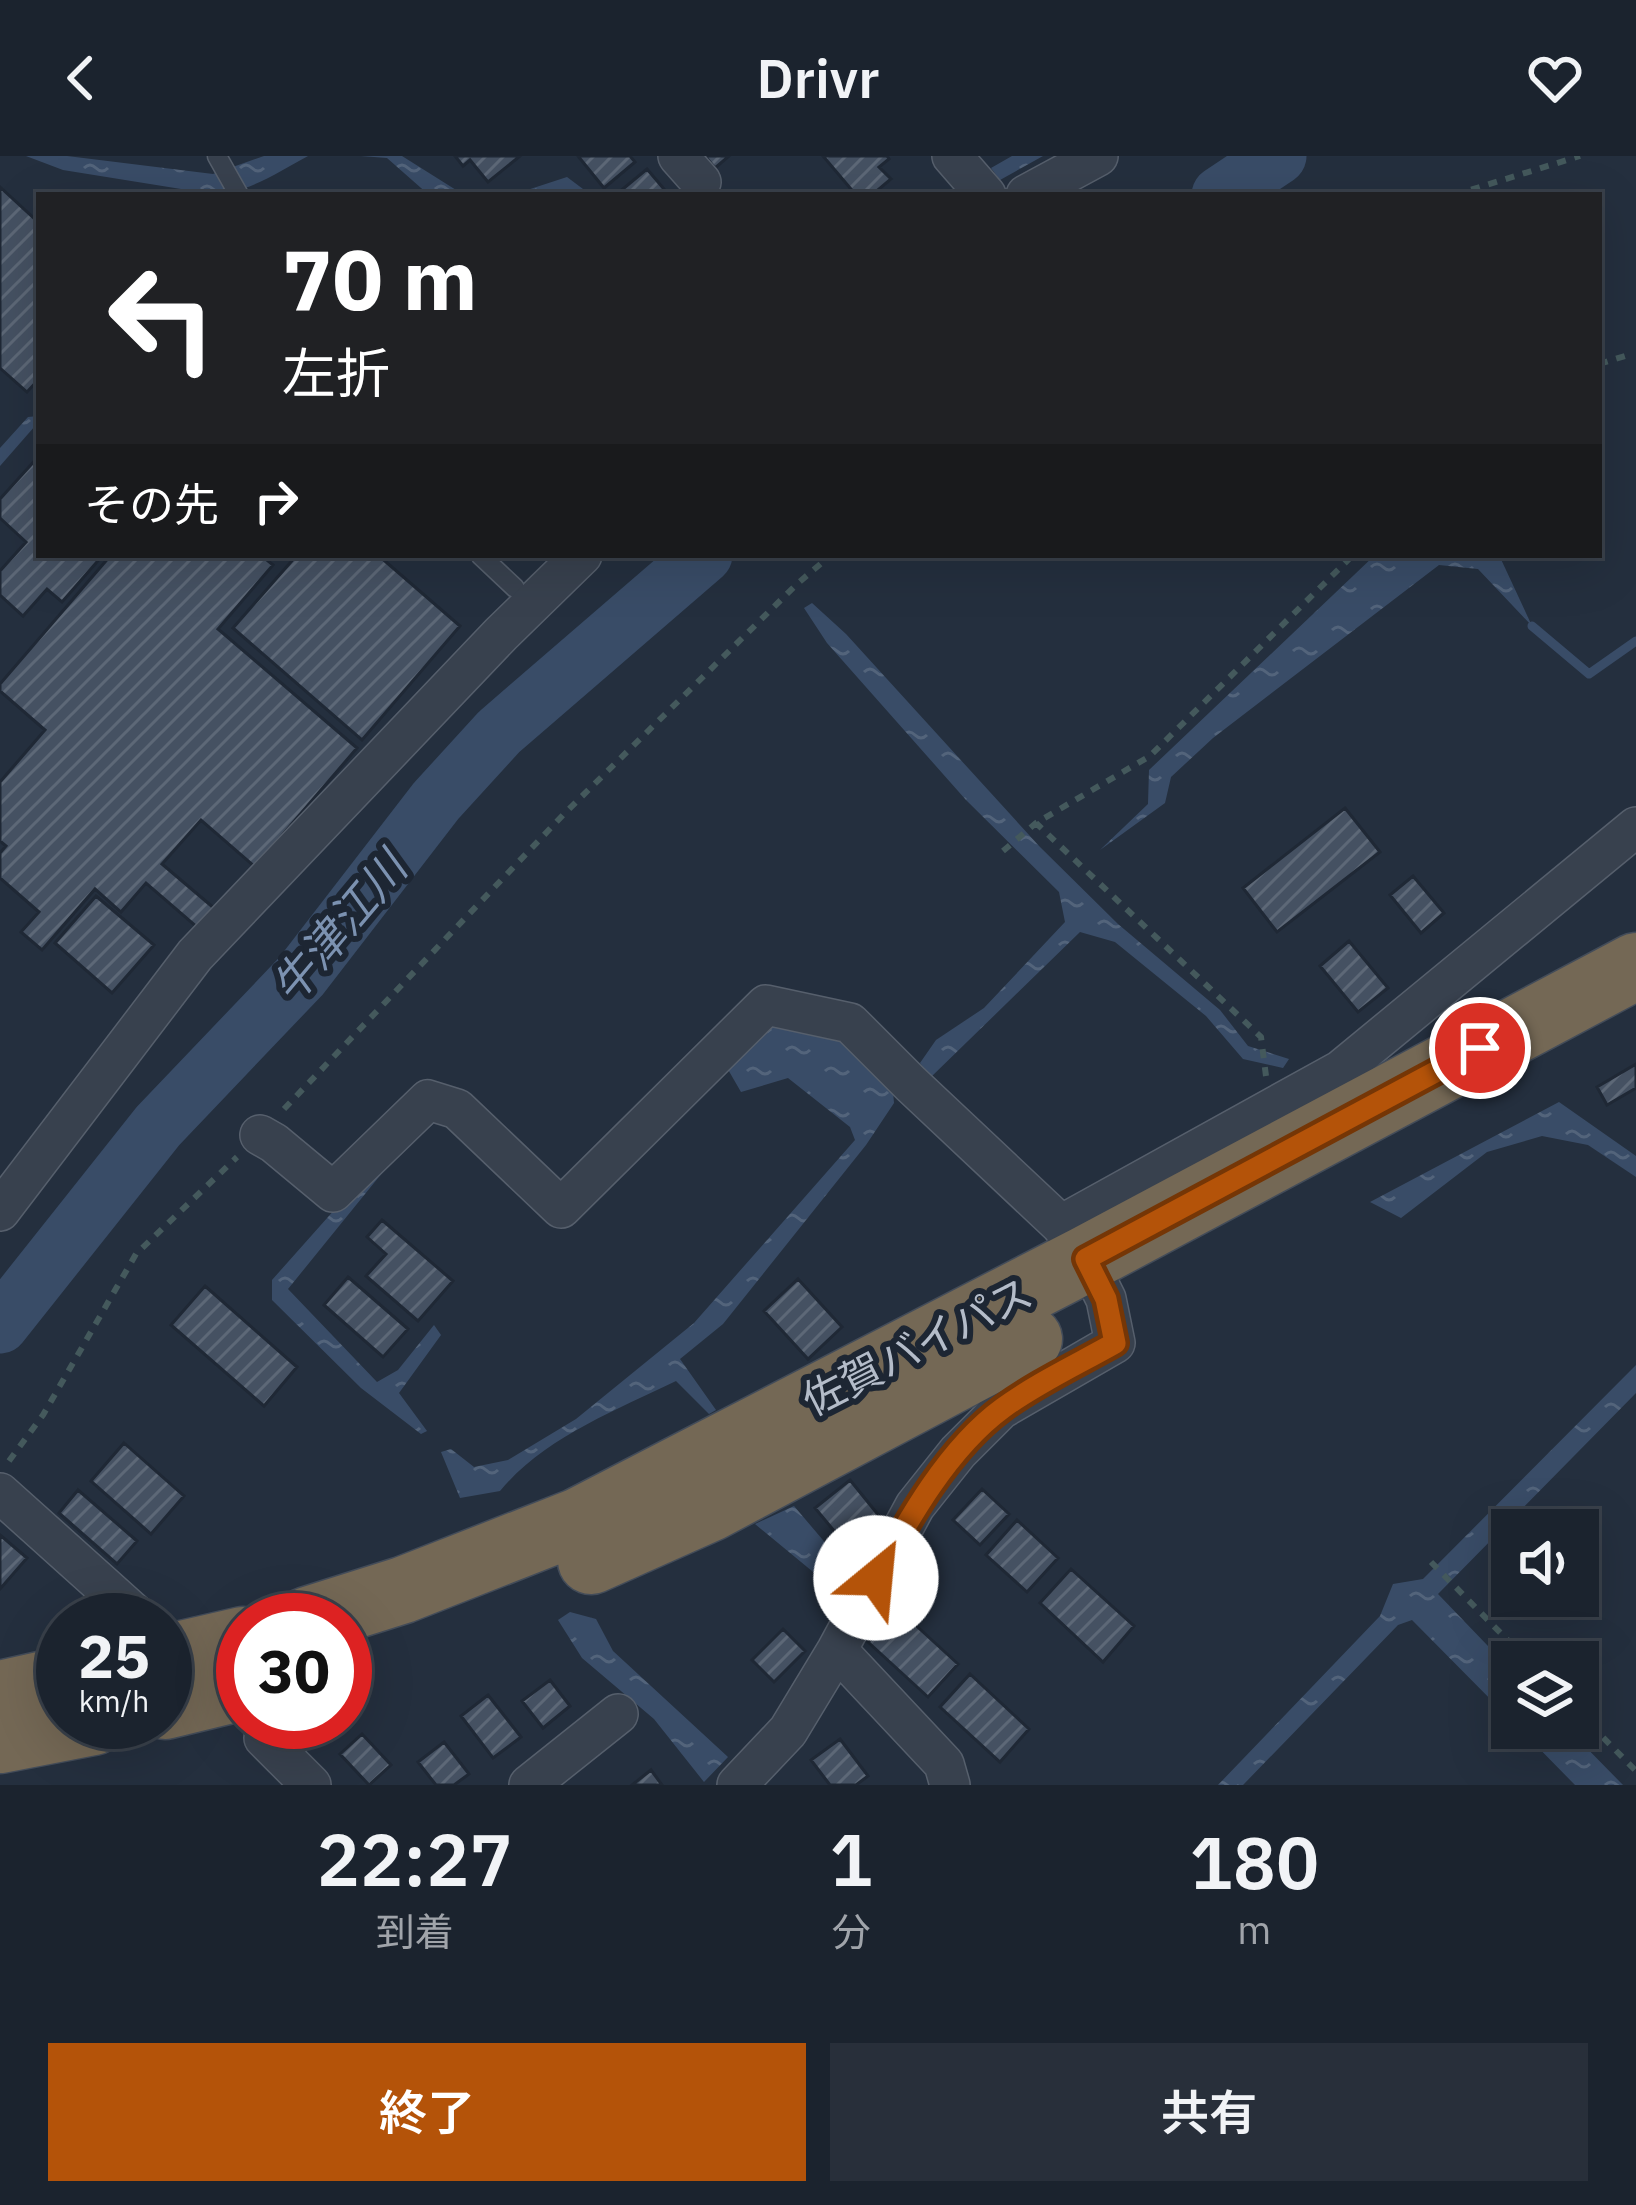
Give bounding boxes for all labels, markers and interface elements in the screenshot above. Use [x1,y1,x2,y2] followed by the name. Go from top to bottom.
[757,43,879,113] text: Drivr
[48,45,114,111] icon: back
[1522,45,1588,111] icon: heart
[282,224,478,333] text: 70 m
[84,240,240,396] icon: left
[282,338,390,408] text: 左折
[243,468,309,534] icon: right
[84,475,219,533] text: その先
[258,836,421,1015] water label: 牛津江川
[1429,997,1531,1099] pin
[1447,1015,1513,1081] icon: arrive
[793,1264,1041,1428] street label: 佐賀バイパス
[1491,1509,1599,1749] map controls
[1491,1509,1599,1617] button: sound
[813,1515,939,1641] position arrow
[216,1593,372,1749] speed limit sign: 30
[78,1616,150,1695] text: 25
[1491,1641,1599,1749] button: layers
[79,1681,149,1720] text: km/h
[317,1812,513,1906] text: 22:27
[829,1812,873,1906] text: 1
[1190,1815,1319,1909] text: 180
[1237,1904,1271,1955] text: m
[376,1906,454,1957] text: 到着
[832,1906,871,1957] text: 分
[48,2043,806,2181] button: 終了
[830,2043,1588,2181] button: 共有

